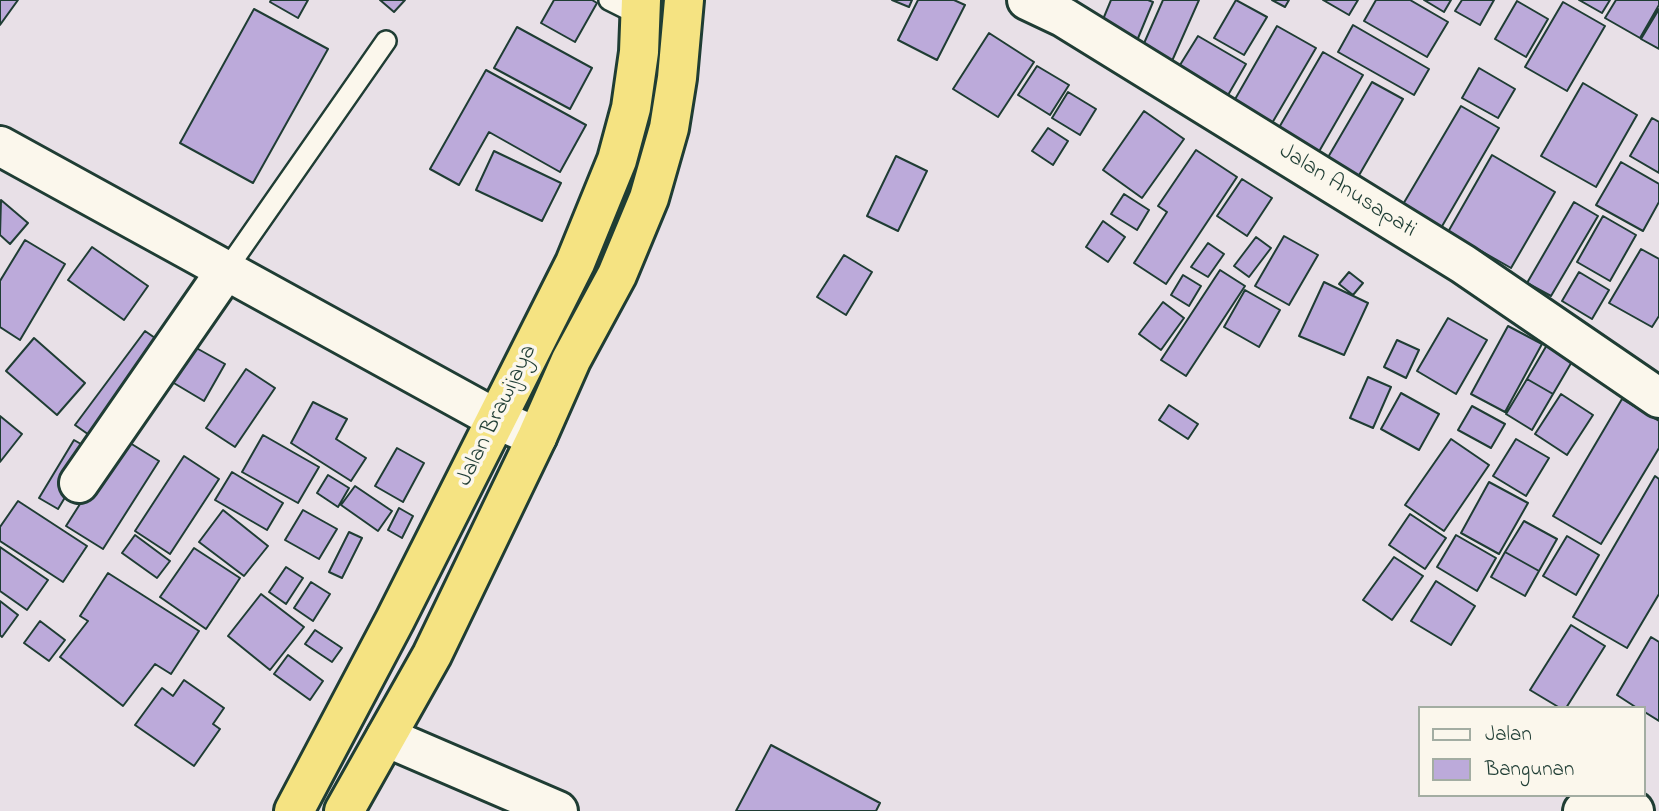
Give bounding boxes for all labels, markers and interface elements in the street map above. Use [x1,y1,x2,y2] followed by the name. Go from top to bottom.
[1273,139,1421,245] street label: Jalan Anusapati
[452,341,544,491] street label: Jalan Brawijaya
[1418,706,1645,797] legend
[1485,720,1532,750] text: Jalan
[1485,755,1574,785] text: Bangunan

